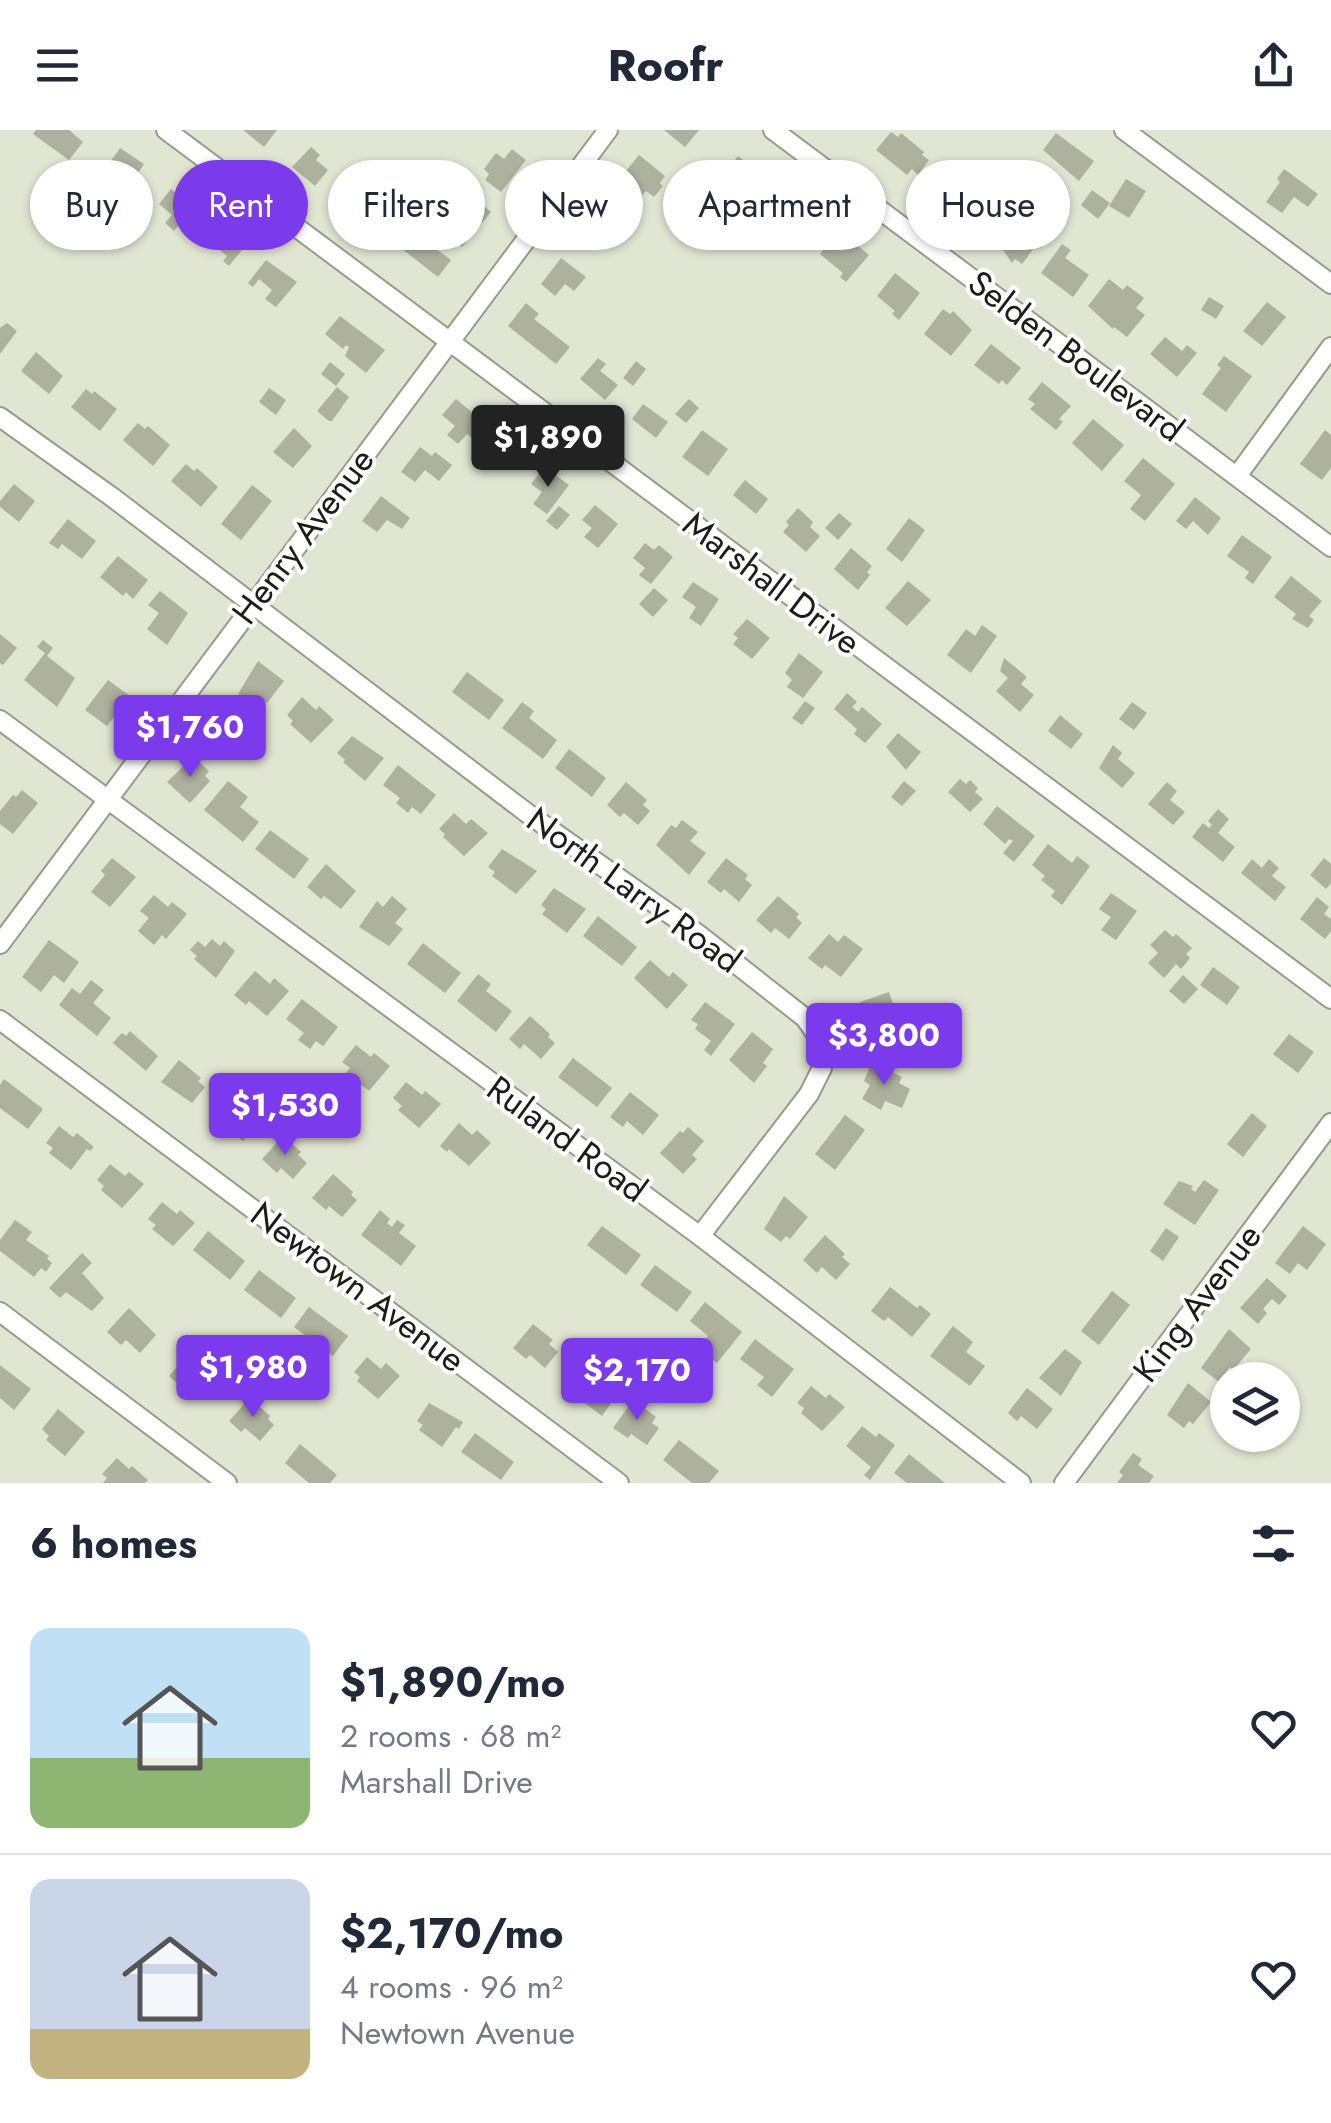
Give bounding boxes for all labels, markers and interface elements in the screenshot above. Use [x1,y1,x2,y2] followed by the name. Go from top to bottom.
[607,33,724,98] text: Roofr
[30,38,85,93] icon: menu
[1246,38,1301,93] icon: share
[30,160,153,250] chip: Buy
[173,160,308,250] chip: Rent
[328,160,485,250] chip: Filters
[505,160,643,250] chip: New
[663,160,886,250] chip: Apartment
[906,160,1070,250] chip: House
[958,258,1194,454] street label: Selden Boulevard
[467,405,629,490] pin: $1,890
[493,414,603,460] text: $1,890
[220,437,386,635] street label: Henry Avenue
[673,500,871,666] street label: Marshall Drive
[109,695,271,780] pin: $1,760
[136,704,244,750] text: $1,760
[516,795,752,985] street label: North Larry Road
[803,1003,965,1088] pin: $3,800
[828,1012,940,1058] text: $3,800
[477,1064,657,1214] street label: Ruland Road
[204,1073,366,1158] pin: $1,530
[231,1082,339,1128] text: $1,530
[240,1190,476,1384] street label: Newtown Avenue
[1121,1213,1273,1393] street label: King Avenue
[172,1335,334,1420] pin: $1,980
[556,1338,718,1423] pin: $2,170
[198,1344,308,1390] text: $1,980
[583,1347,691,1393] text: $2,170
[1210,1362,1300,1452] map controls
[1210,1362,1300,1452] button: layers
[30,1513,197,1574] text: 6 homes
[1246,1516,1301,1571] icon: filters
[340,1652,565,1713] text: $1,890/mo
[110,1668,230,1788] icon: home
[1246,1701,1301,1756] icon: heart
[340,1713,561,1759] text: 2 rooms · 68 m²
[340,1759,533,1805] text: Marshall Drive
[340,1903,564,1964] text: $2,170/mo
[110,1919,230,2039] icon: home
[1246,1952,1301,2007] icon: heart
[340,1964,563,2010] text: 4 rooms · 96 m²
[340,2010,575,2056] text: Newtown Avenue

